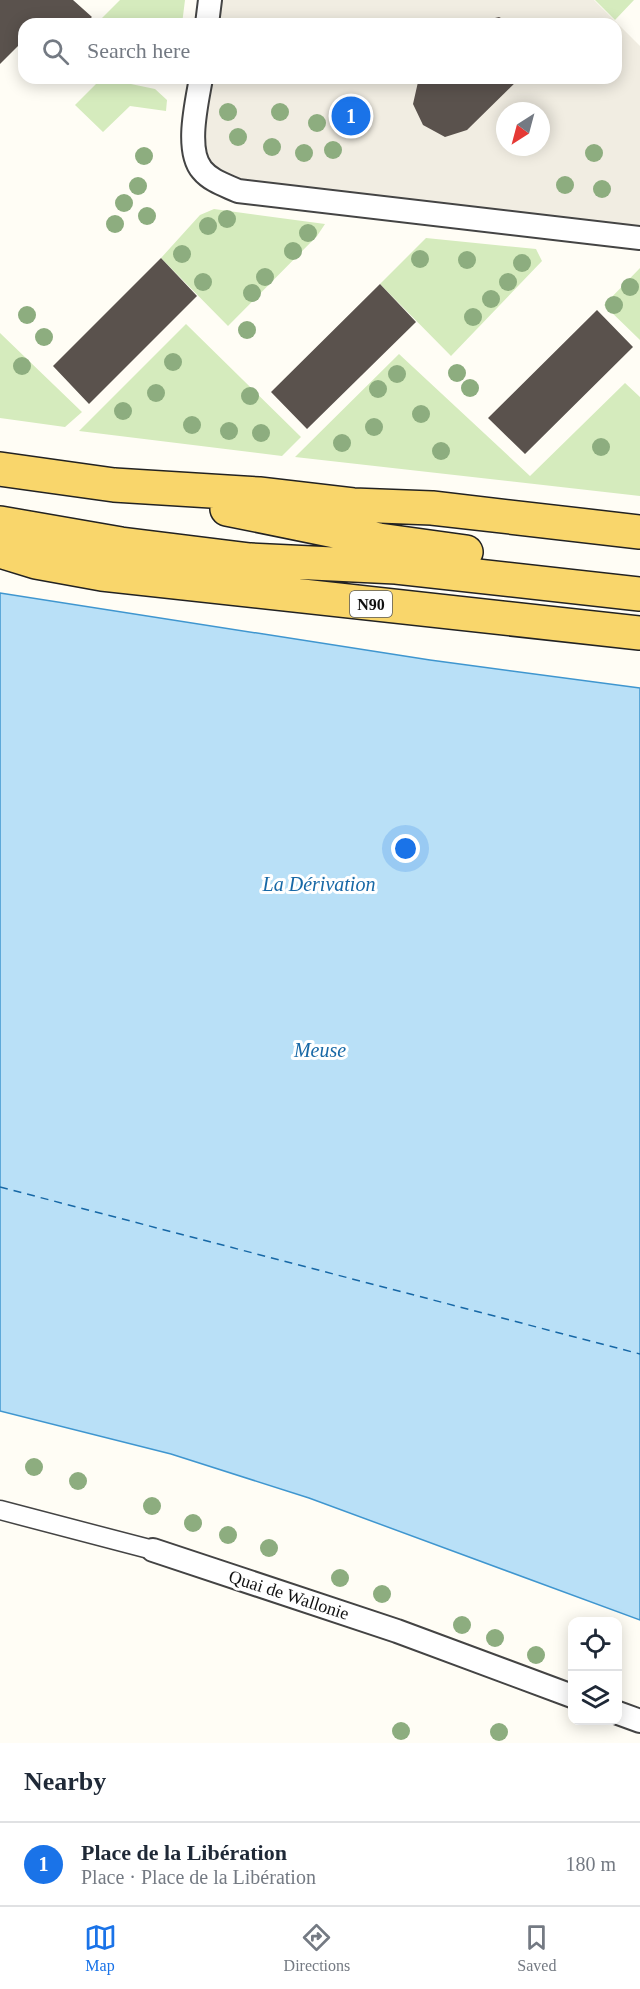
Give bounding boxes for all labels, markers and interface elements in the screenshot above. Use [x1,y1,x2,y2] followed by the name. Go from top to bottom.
[18,18,622,84] search box
[39,35,72,68] icon: search
[87,38,190,63] text: Search here
[332,94,370,138] pin: 1
[496,102,550,156] north arrow
[350,591,392,617] road number: N90
[391,834,420,863] your location
[262,873,375,895] water label: La Dérivation
[293,1039,346,1061] water label: Meuse
[226,1566,352,1624] street label: Quai de Wallonie
[568,1617,622,1725] map controls
[568,1617,622,1671] button: locate
[568,1671,622,1725] button: layers
[24,1767,106,1796] text: Nearby
[81,1840,287,1865] text: Place de la Libération
[39,1853,49,1875] text: 1
[565,1853,616,1875] text: 180 m
[81,1866,316,1888] text: Place · Place de la Libération
[84,1921,117,1975] tab: Map
[284,1921,350,1975] tab: Directions
[517,1921,556,1975] tab: Saved

